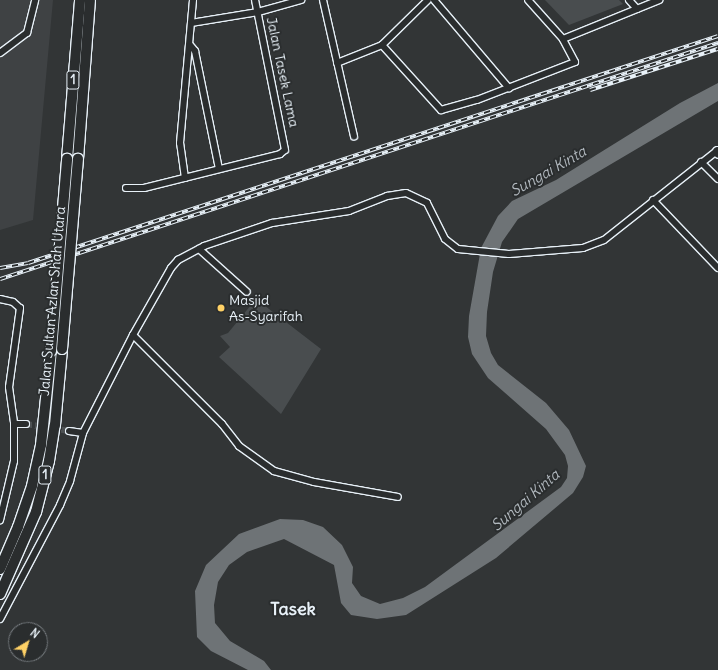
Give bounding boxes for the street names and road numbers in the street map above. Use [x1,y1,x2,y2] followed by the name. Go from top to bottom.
[263,15,303,129] street label: Jalan Tasek Lama
[66,69,80,91] road number: 1
[35,206,69,396] street label: Jalan Sultan Azlan Shah Utara
[38,464,52,486] road number: 1

